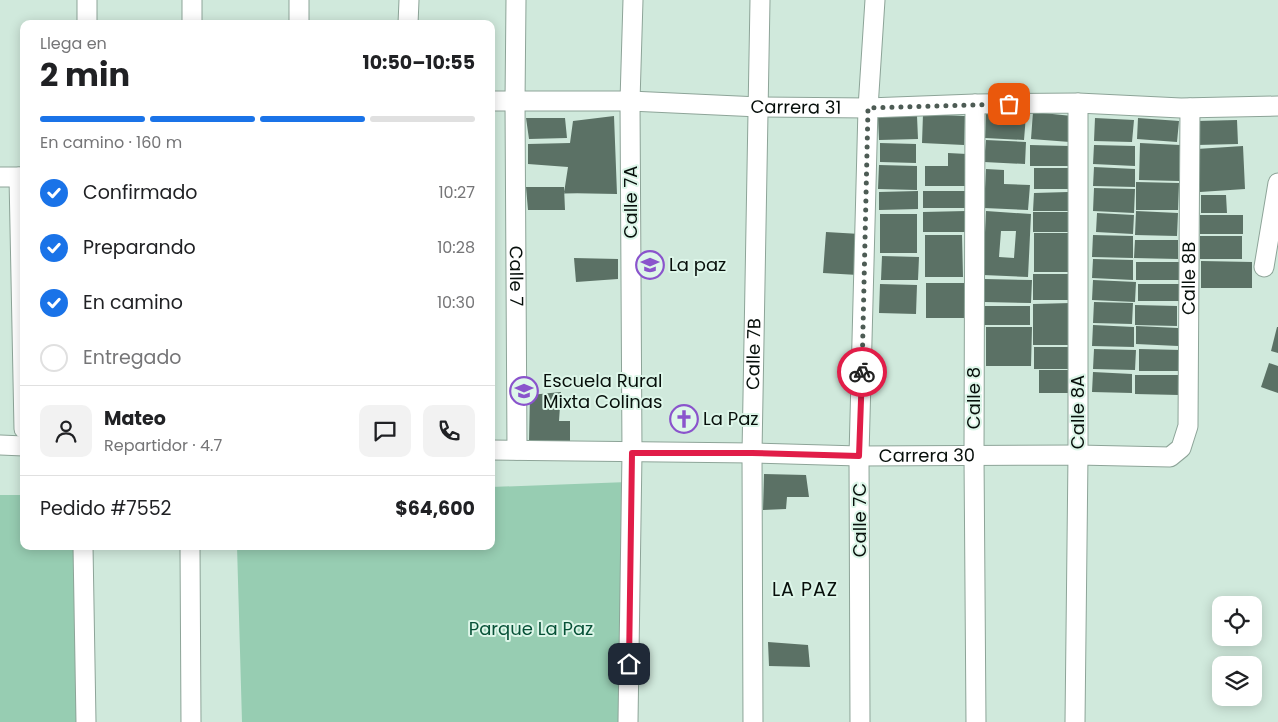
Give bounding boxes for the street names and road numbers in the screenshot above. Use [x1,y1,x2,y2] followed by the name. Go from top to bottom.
[750,94,841,120] street label: Carrera 31
[618,166,643,238] street label: Calle 7A
[1176,242,1201,315] street label: Calle 8B
[504,246,529,307] street label: Calle 7
[740,318,766,390] street label: Calle 7B
[961,367,986,429] street label: Calle 8
[1065,375,1090,449] street label: Calle 8A
[879,442,975,468] street label: Carrera 30
[847,483,872,557] street label: Calle 7C

